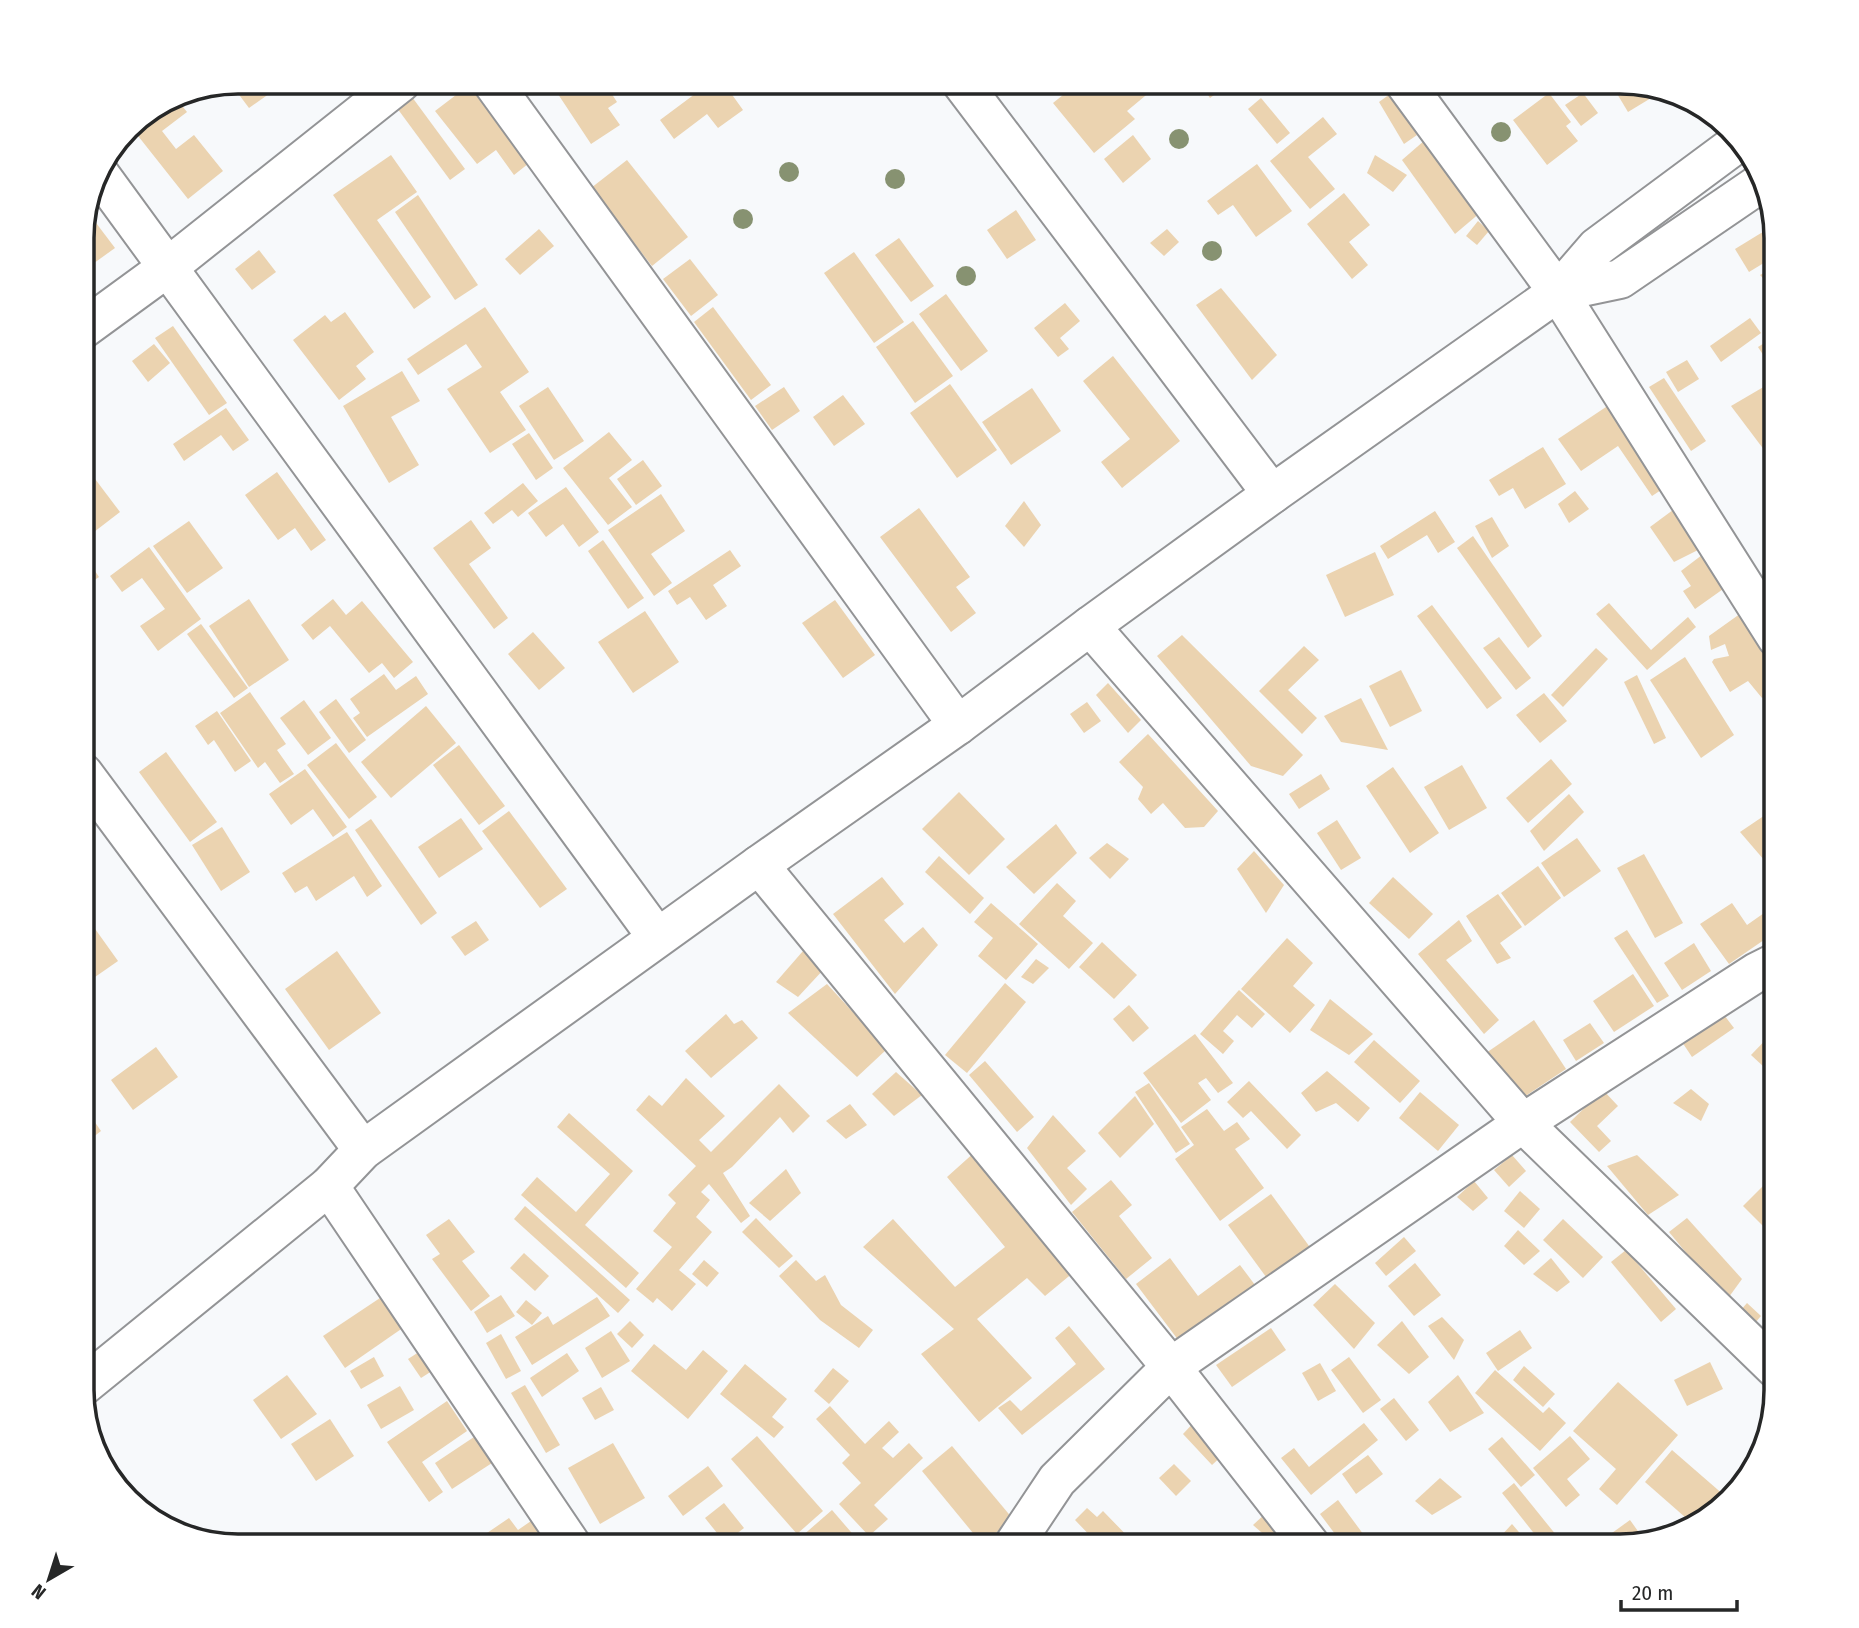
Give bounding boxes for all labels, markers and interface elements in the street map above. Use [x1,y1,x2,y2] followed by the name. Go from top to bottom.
[14,1544,84,1614] north arrow
[1621,1568,1736,1612] scale bar
[27,1579,50,1604] text: N
[1632,1580,1673,1606] text: 20 m

